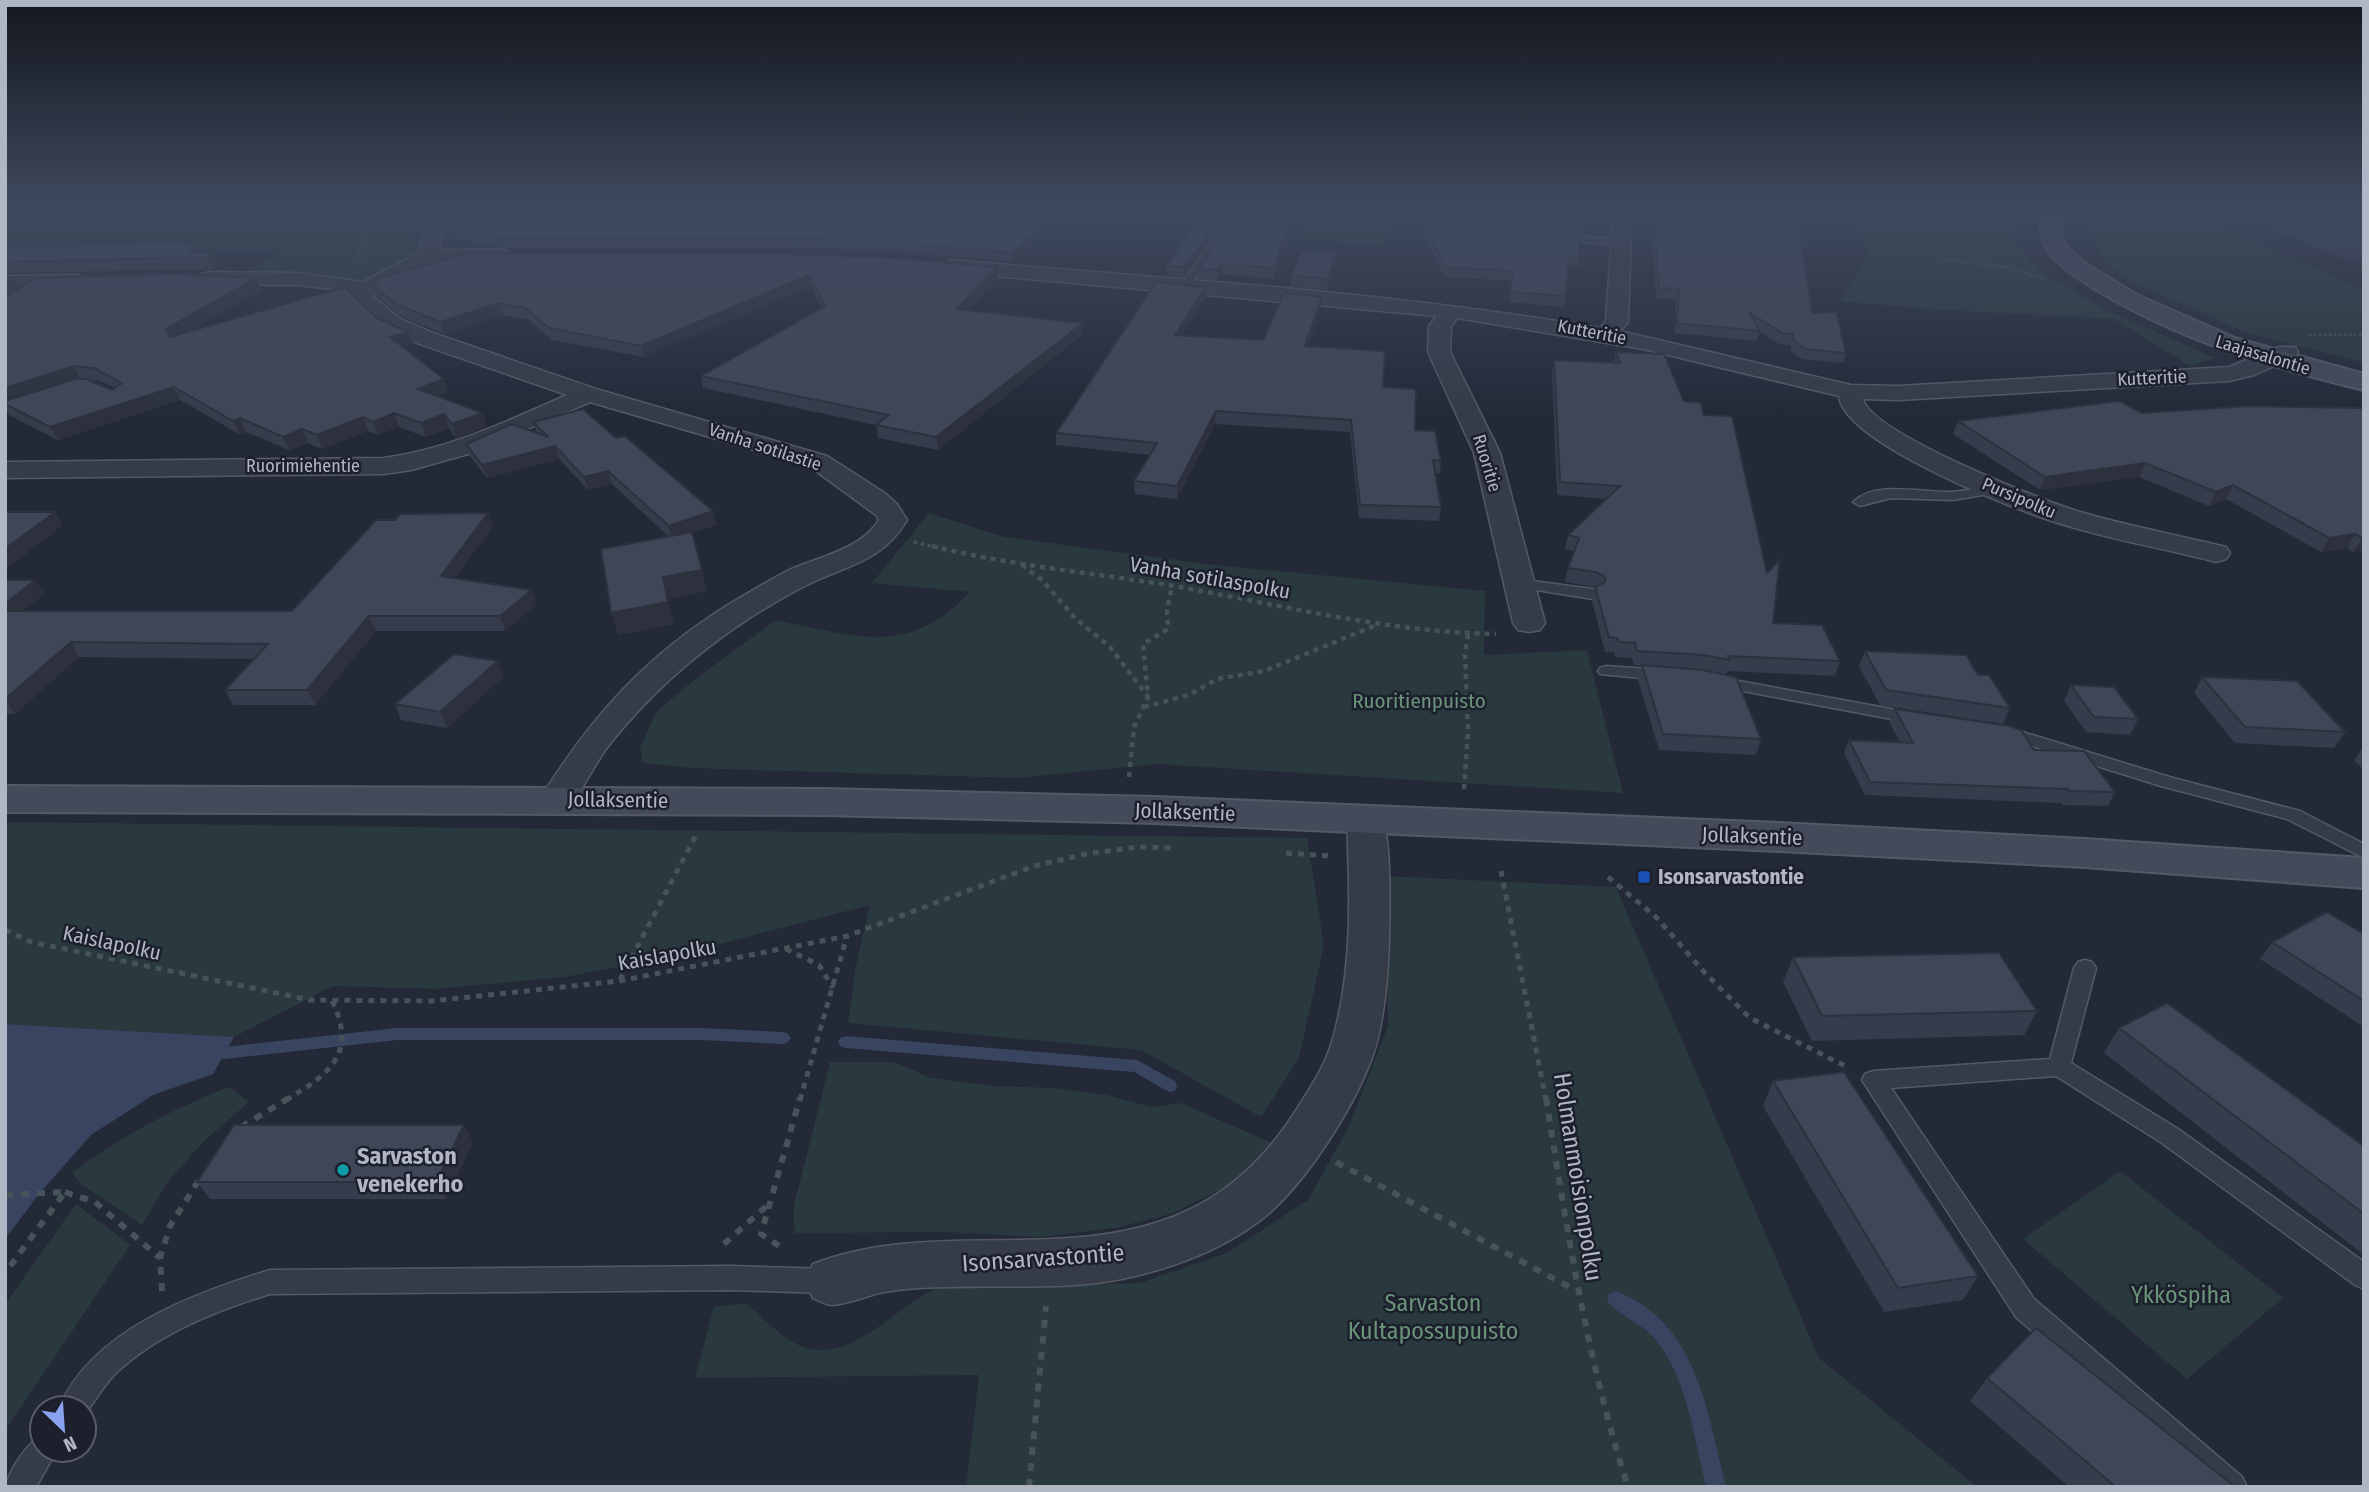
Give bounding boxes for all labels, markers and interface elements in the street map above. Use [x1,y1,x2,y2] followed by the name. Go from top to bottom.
[1556,315,1628,349] street label: Kutteritie
[2213,330,2313,380] street label: Laajasalontie
[2117,365,2187,391] street label: Kutteritie
[706,418,824,476] street label: Vanha sotilastie
[1468,432,1506,494] street label: Ruoritie
[246,455,360,477] street label: Ruorimiehentie
[1979,473,2059,523] street label: Pursipolku
[1128,551,1292,605] street label: Vanha sotilaspolku
[1352,688,1486,714] park label: Ruoritienpuisto
[567,786,669,814] street label: Jollaksentie
[1134,797,1236,827] street label: Jollaksentie
[1701,821,1803,851] street label: Jollaksentie
[1658,864,1804,890] place label: Isonsarvastontie
[1636,869,1652,885] marker: Isonsarvastontie
[61,920,163,966] street label: Kaislapolku
[616,934,718,976] street label: Kaislapolku
[1548,1071,1608,1283] street label: Holmanmoisionpolku
[356,1142,463,1198] place label: Sarvaston venekerho
[335,1162,351,1178] marker: Sarvaston venekerho
[961,1238,1125,1278] street label: Isonsarvastontie
[2131,1281,2231,1309] park label: Ykköspiha
[1348,1289,1518,1345] park label: Sarvaston Kultapossupuisto
[28,1394,98,1464] north arrow
[60,1431,80,1457] text: N

